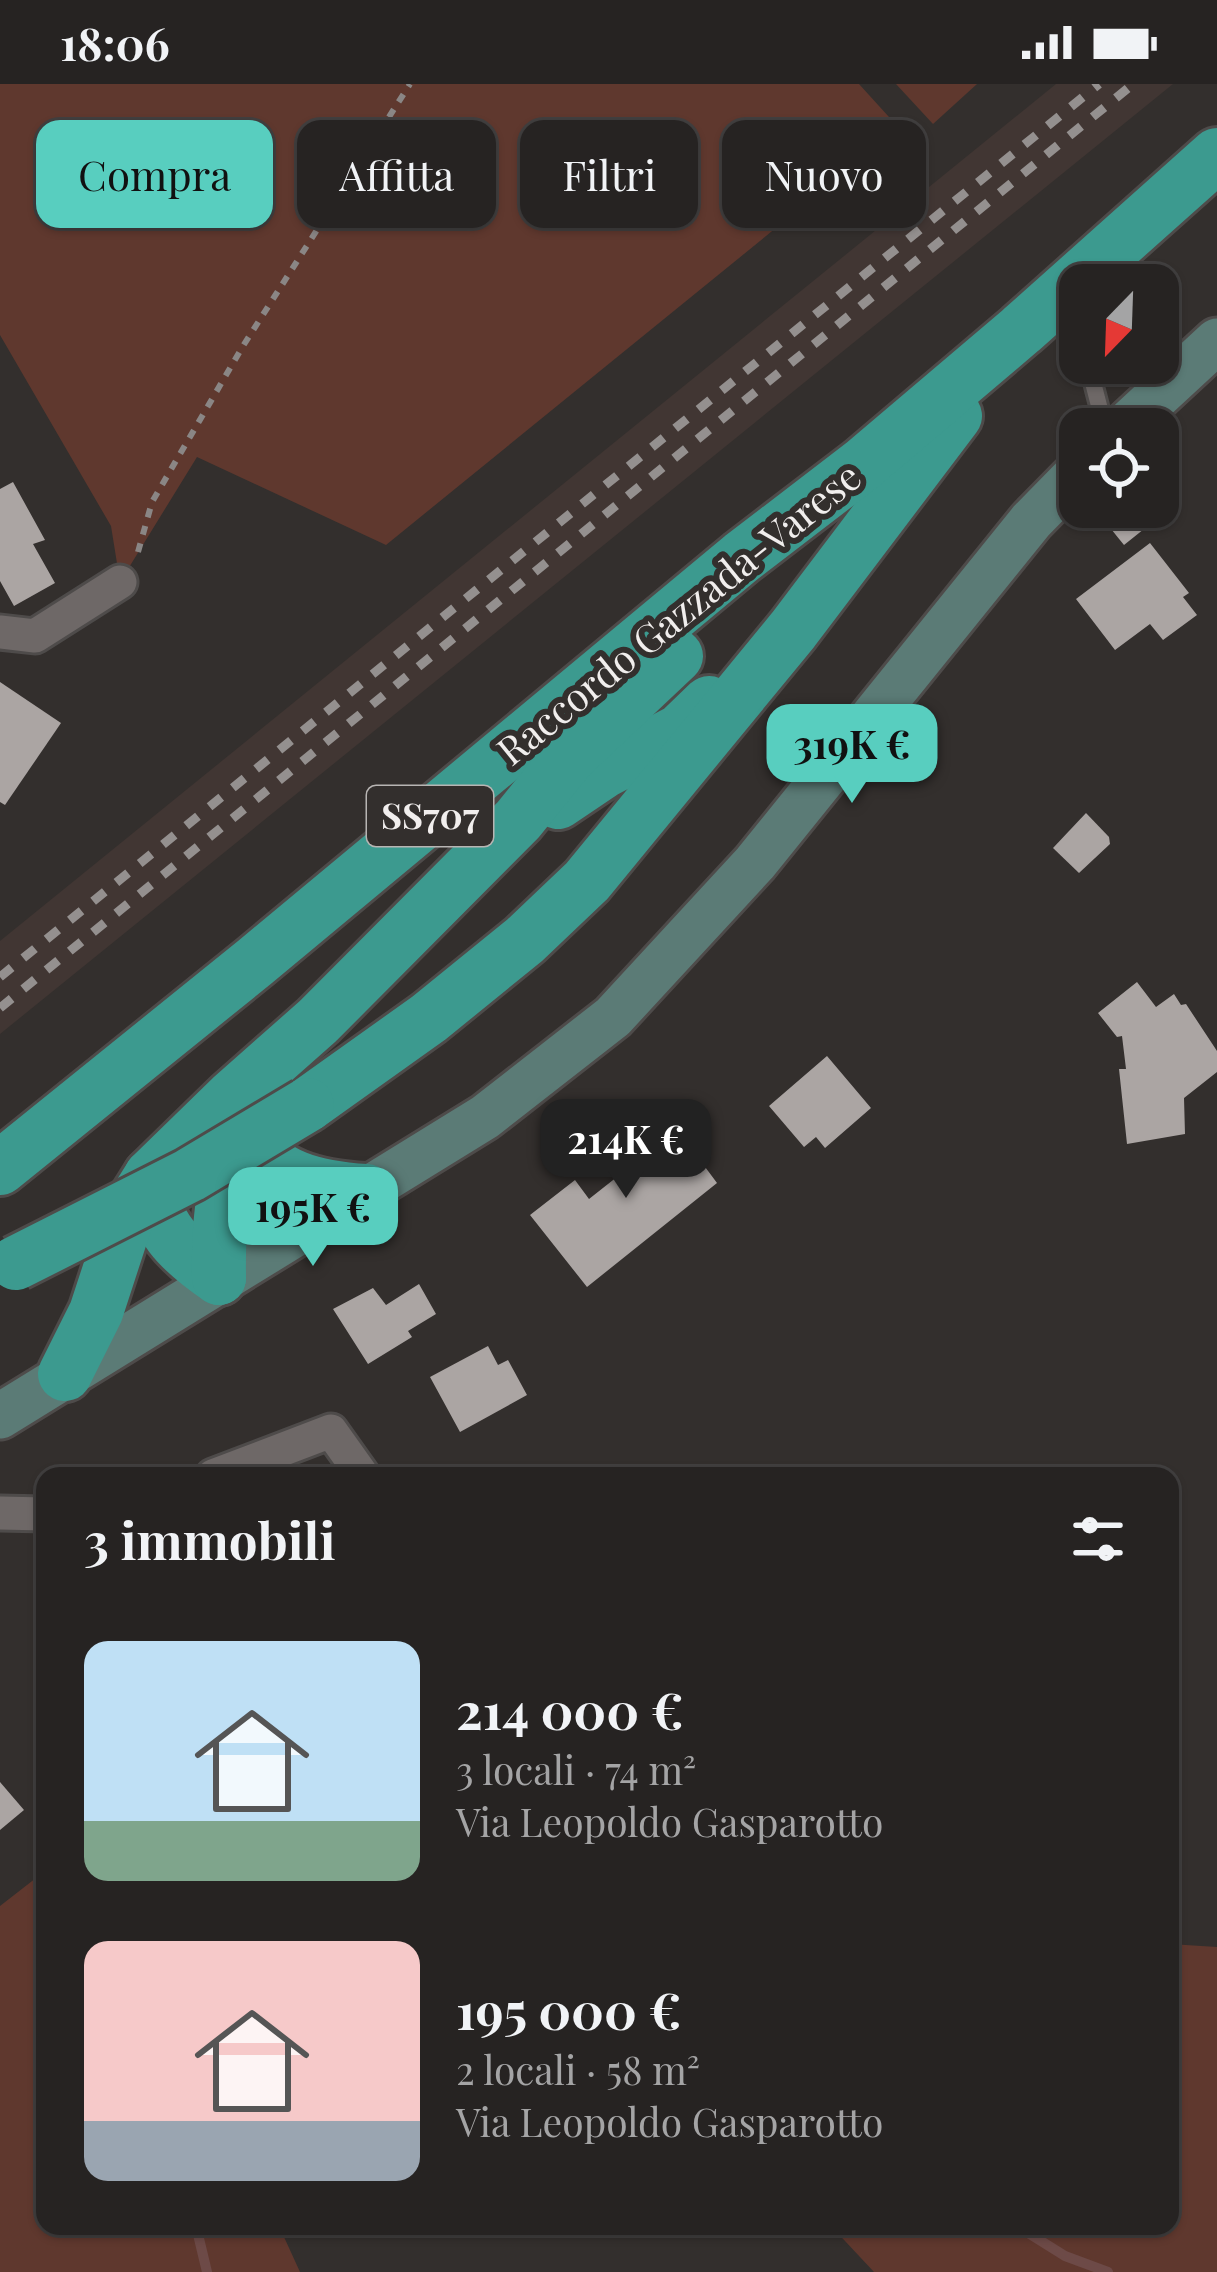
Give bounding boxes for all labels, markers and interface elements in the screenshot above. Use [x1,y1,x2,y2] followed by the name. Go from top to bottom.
[60,12,170,72] text: 18:06
[36,120,273,228] chip: Compra
[297,120,496,228] chip: Affitta
[520,120,698,228] chip: Filtri
[722,120,926,228] chip: Nuovo
[1059,264,1179,384] north arrow
[1059,264,1179,528] map controls
[1059,408,1179,528] button: locate
[485,450,870,775] street label: Raccordo Gazzada-Varese
[754,704,950,806] pin: 319K €
[793,717,911,769] text: 319K €
[367,786,493,846] road number: SS707
[528,1099,724,1201] pin: 214K €
[567,1112,685,1164] text: 214K €
[215,1167,411,1269] pin: 195K €
[255,1180,371,1232] text: 195K €
[84,1505,336,1573] text: 3 immobili
[1065,1506,1131,1572] icon: filters
[456,1675,684,1743] text: 214 000 €
[180,1689,324,1833] icon: home
[456,1743,696,1795] text: 3 locali · 74 m²
[456,1795,883,1847] text: Via Leopoldo Gasparotto
[456,1975,681,2043] text: 195 000 €
[180,1989,324,2133] icon: home
[456,2043,700,2095] text: 2 locali · 58 m²
[456,2095,883,2147] text: Via Leopoldo Gasparotto

